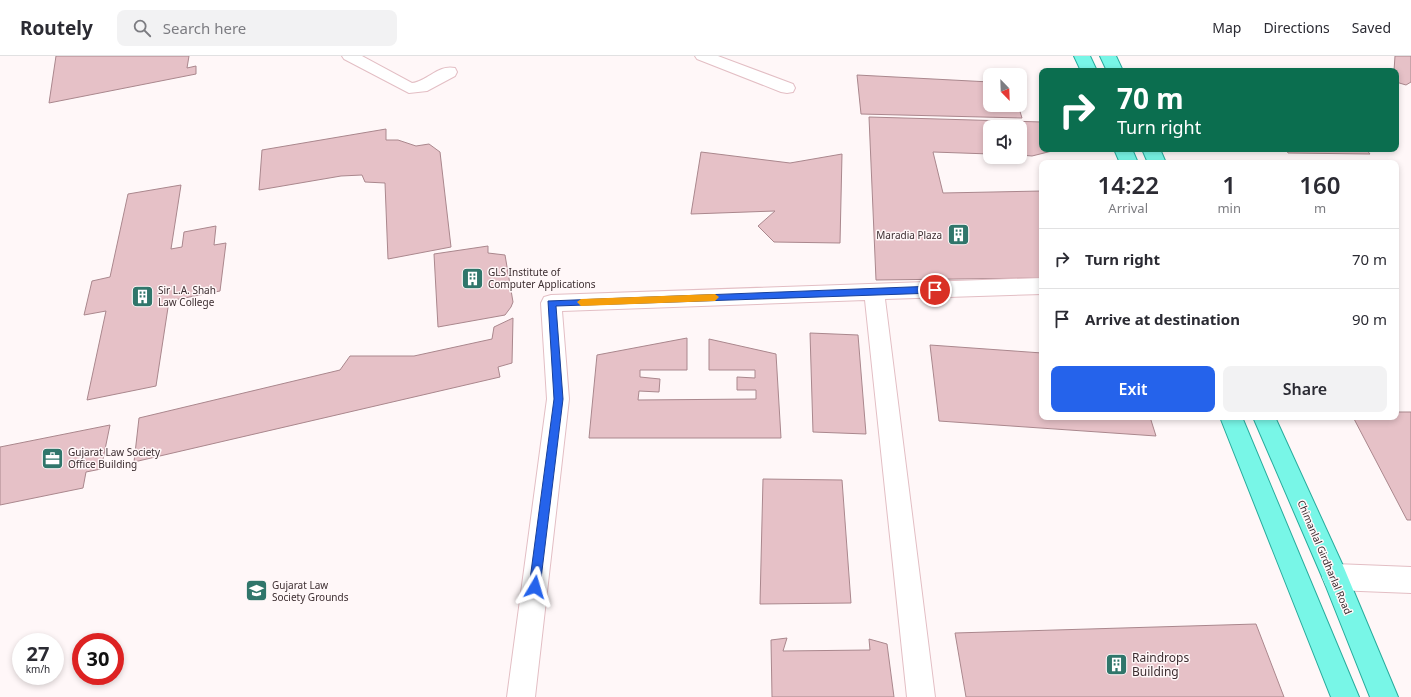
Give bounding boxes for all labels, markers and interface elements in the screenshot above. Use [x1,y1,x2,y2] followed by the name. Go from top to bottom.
[117,10,397,46] search box
[20,15,93,41] text: Routely
[131,17,153,39] icon: search
[163,18,246,38] text: Search here
[1212,18,1241,37] text: Map
[1263,18,1330,37] text: Directions
[1352,18,1391,37] text: Saved
[983,68,1027,112] north arrow
[983,68,1027,164] map controls
[1117,79,1184,117] text: 70 m
[1051,84,1103,136] icon: right
[1117,115,1201,139] text: Turn right
[983,120,1027,164] button: sound
[1097,168,1159,201] text: 14:22
[1222,168,1236,201] text: 1
[1299,168,1341,201] text: 160
[1108,199,1148,217] text: Arrival
[1217,199,1241,217] text: min
[1314,199,1326,217] text: m
[945,222,971,248] building icon: Maradia Plaza
[876,228,942,242] place label: Maradia Plaza
[1051,248,1073,270] icon: right
[1085,249,1160,269] text: Turn right
[1352,249,1387,269] text: 70 m
[459,265,485,291] building icon: GLS Institute of Computer Applications
[488,265,596,291] place label: GLS Institute of Computer Applications
[918,273,952,307] pin
[924,279,946,301] icon: arrive
[129,283,155,309] building icon: Sir L.A. Shah Law College
[158,283,216,309] place label: Sir L.A. Shah Law College
[1051,308,1073,330] icon: arrive
[1085,309,1240,329] text: Arrive at destination
[1352,309,1387,329] text: 90 m
[1051,366,1215,412] button: Exit
[1223,366,1387,412] button: Share
[39,445,65,471] office icon: Gujarat Law Society Office Building
[68,445,161,471] place label: Gujarat Law Society Office Building
[1295,498,1355,616] street label: Chimanlal Girdharlal Road
[514,566,556,608] position arrow
[244,578,270,604] school or university icon: Gujarat Law Society Grounds
[272,578,349,604] place label: Gujarat Law Society Grounds
[72,633,124,685] speed limit sign: 30
[27,640,49,667] text: 27
[1132,649,1189,680] place label: Raindrops Building
[1103,652,1129,678] building icon: Raindrops Building
[26,662,50,676] text: km/h

